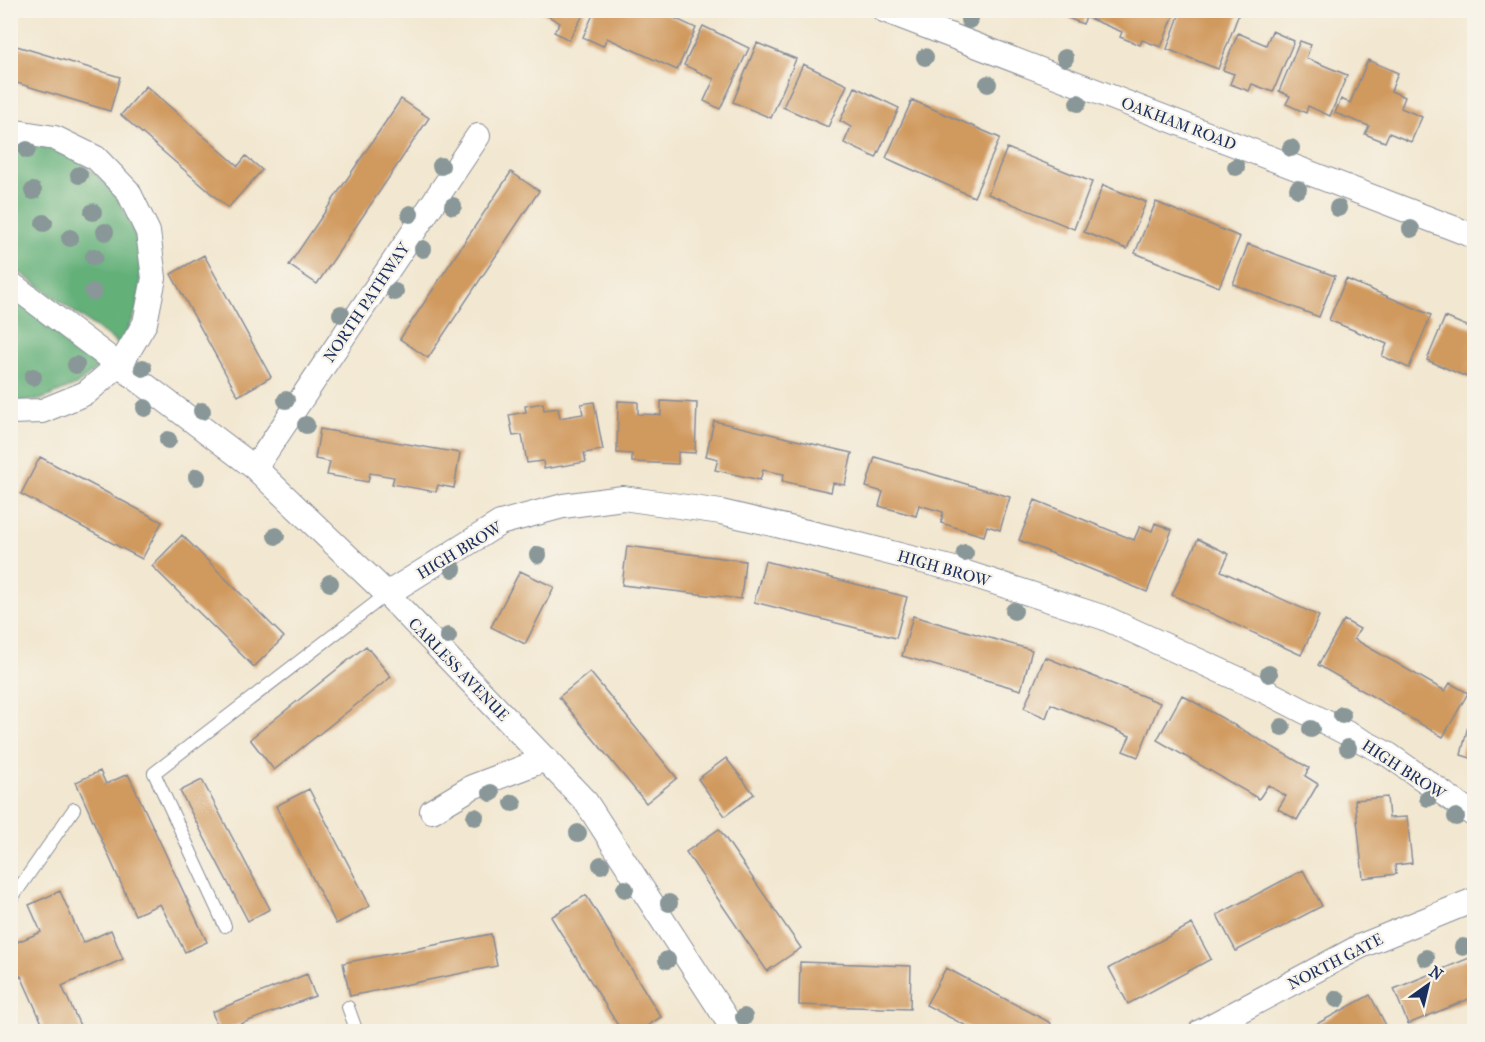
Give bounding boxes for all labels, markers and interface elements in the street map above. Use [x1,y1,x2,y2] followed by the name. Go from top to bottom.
[1119,93,1239,154] street label: OAKHAM ROAD
[319,238,414,366] street label: NORTH PATHWAY
[413,517,506,583] street label: HIGH BROW
[895,546,994,591] street label: HIGH BROW
[405,614,513,725] street label: CARLESS AVENUE
[1358,735,1450,804] street label: HIGH BROW
[1284,929,1386,994] street label: NORTH GATE
[1398,955,1458,1015] north arrow
[1426,962,1447,985] text: N

